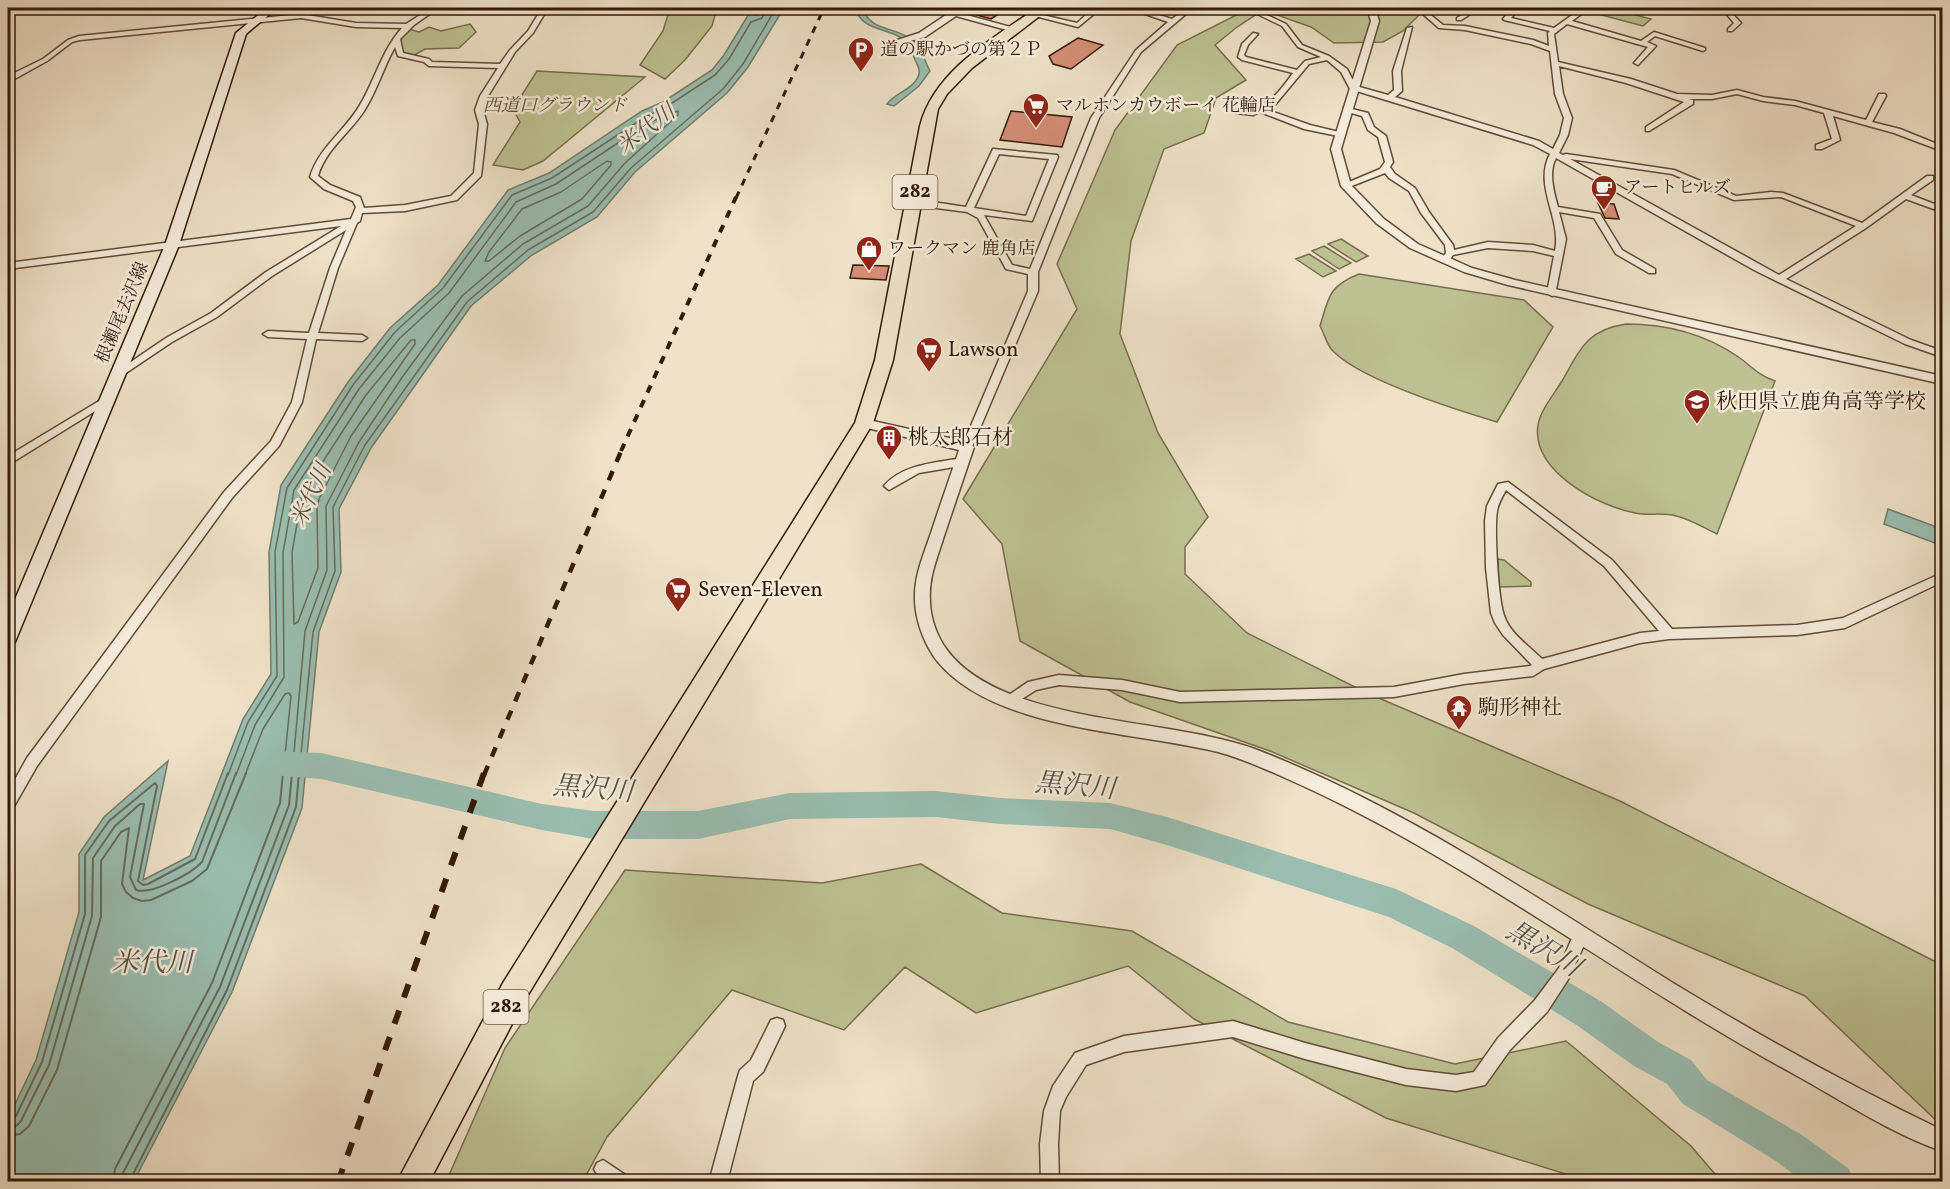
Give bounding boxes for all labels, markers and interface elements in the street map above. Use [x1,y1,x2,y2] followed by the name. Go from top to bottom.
[846,35,876,73] parking icon: 道の駅かづの第２Ｐ
[880,38,1042,63] place label: 道の駅かづの第２Ｐ
[1021,91,1051,129] supermarket icon: マルホンカウボーイ 花輪店
[483,94,628,119] park label: 西道口グラウンド
[1056,94,1276,119] place label: マルホンカウボーイ 花輪店
[611,97,684,162] water label: 米代川
[1589,173,1619,211] cafe icon: アートヒルズ
[892,175,938,209] road number: 282
[1624,176,1731,201] place label: アートヒルズ
[854,234,884,272] shop icon: ワークマン 鹿角店
[888,237,1036,262] place label: ワークマン 鹿角店
[90,258,156,368] street label: 根瀬尾去沢線
[914,335,944,373] supermarket icon: Lawson
[948,336,1019,365] place label: Lawson
[1682,387,1712,425] school or university icon: 秋田県立鹿角高等学校
[1716,388,1926,417] place label: 秋田県立鹿角高等学校
[874,423,904,461] building icon: 桃太郎石材
[908,424,1013,453] place label: 桃太郎石材
[284,458,341,532] water label: 米代川
[663,575,693,613] supermarket icon: Seven-Eleven
[698,576,823,605] place label: Seven-Eleven
[1444,693,1474,731] temple icon: 駒形神社
[1478,694,1562,723] place label: 駒形神社
[1033,765,1120,810] water label: 黒沢川
[551,768,638,813] water label: 黒沢川
[1498,913,1590,989] water label: 黒沢川
[112,945,195,983] water label: 米代川
[484,990,528,1024] road number: 282

